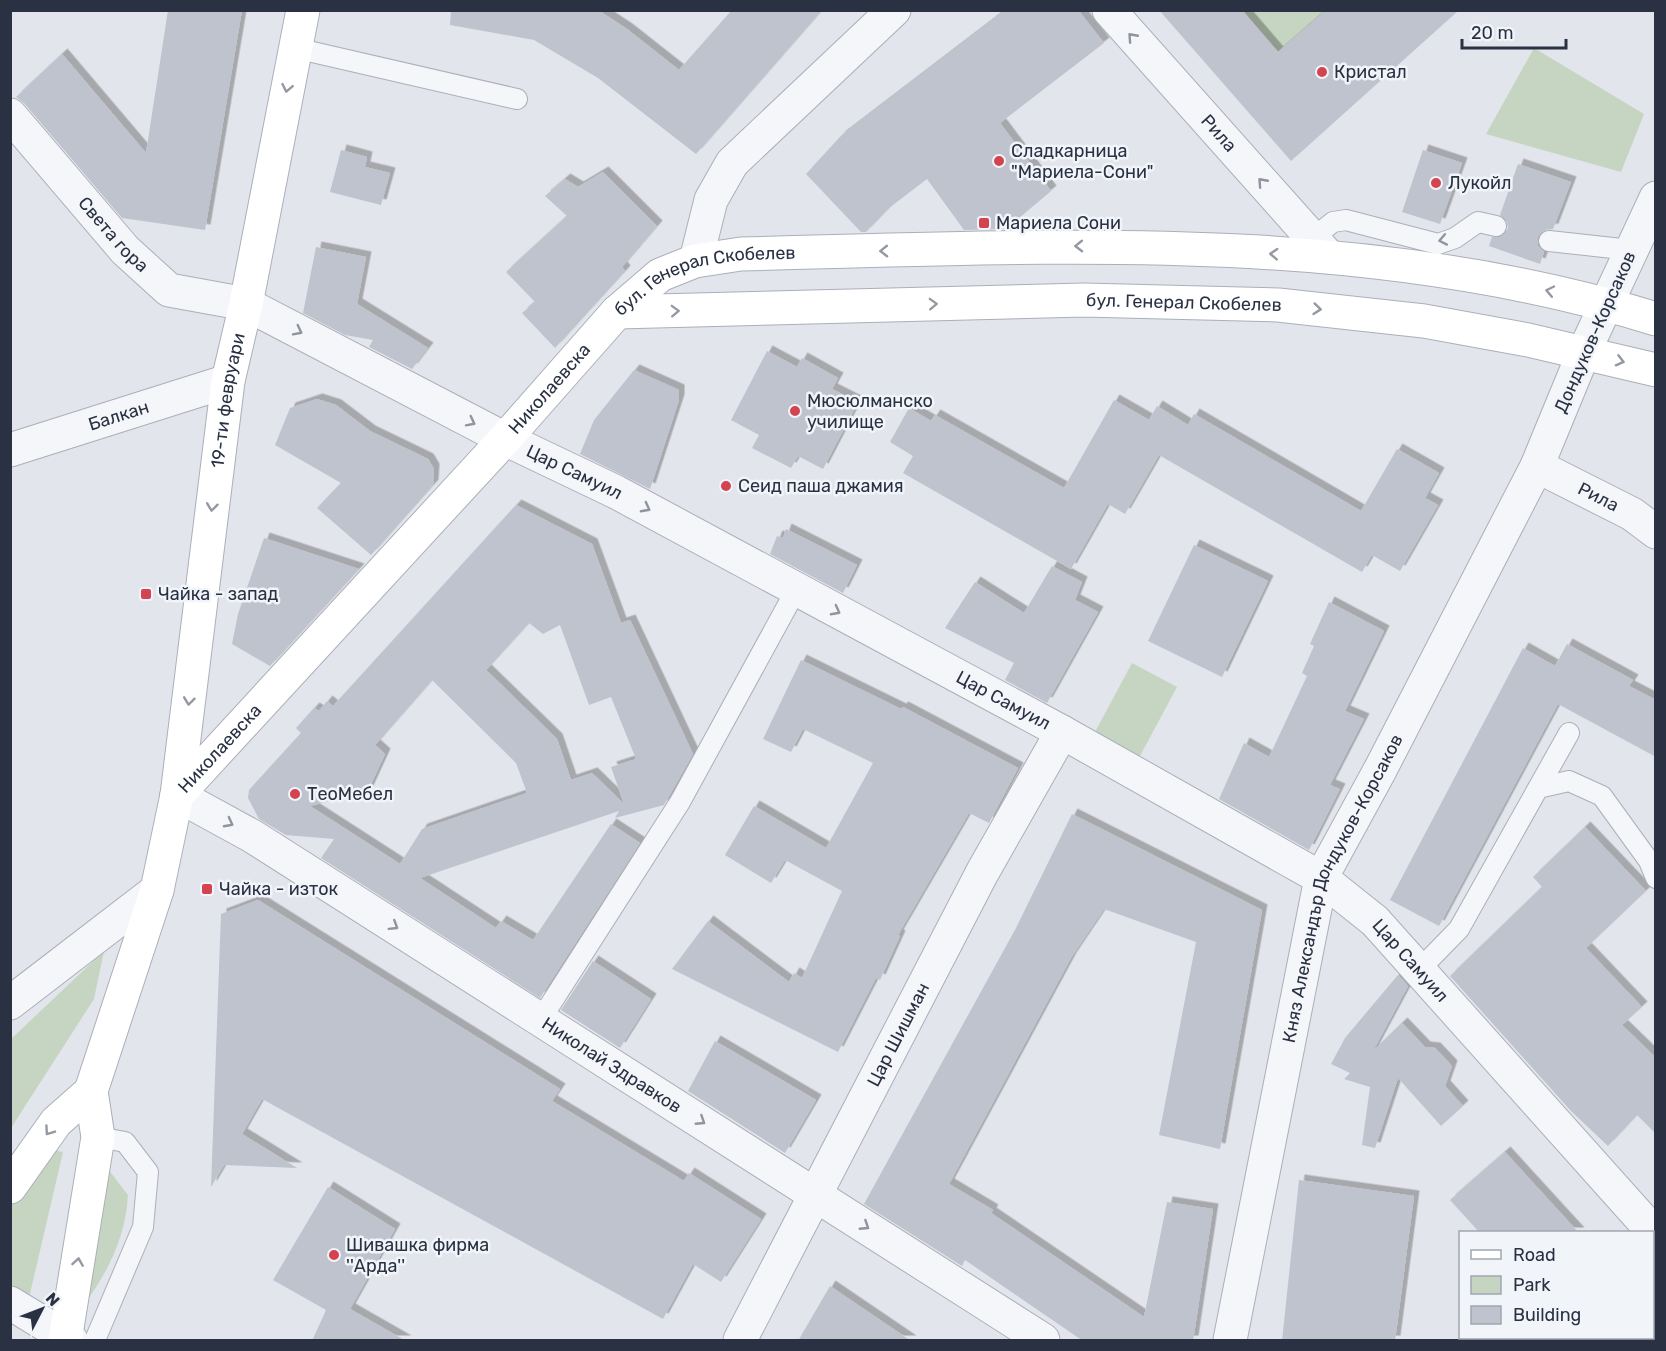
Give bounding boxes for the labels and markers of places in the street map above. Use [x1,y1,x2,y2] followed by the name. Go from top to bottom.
[1334,61,1407,83] place label: Кристал
[1315,65,1329,79] marker: Кристал
[1011,140,1154,183] place label: Сладкарница "Мариела-Сони"
[992,154,1006,168] marker: Сладкарница "Мариела-Сони"
[1448,172,1512,194] place label: Лукойл
[1429,176,1443,190] marker: Лукойл
[996,212,1121,234] place label: Мариела Сони
[977,216,991,230] marker: Мариела Сони
[807,390,933,433] place label: Мюсюлманско училище
[788,404,802,418] marker: Мюсюлманско училище
[738,475,904,497] place label: Сеид паша джамия
[719,479,733,493] marker: Сеид паша джамия
[158,583,279,605] place label: Чайка - запад
[139,587,153,601] marker: Чайка - запад
[307,783,393,805] place label: ТеоМебел
[288,787,302,801] marker: ТеоМебел
[219,878,339,900] place label: Чайка - изток
[200,882,214,896] marker: Чайка - изток
[346,1234,489,1277] place label: Шивашка фирма ''Арда''
[327,1248,341,1262] marker: Шивашка фирма ''Арда''

